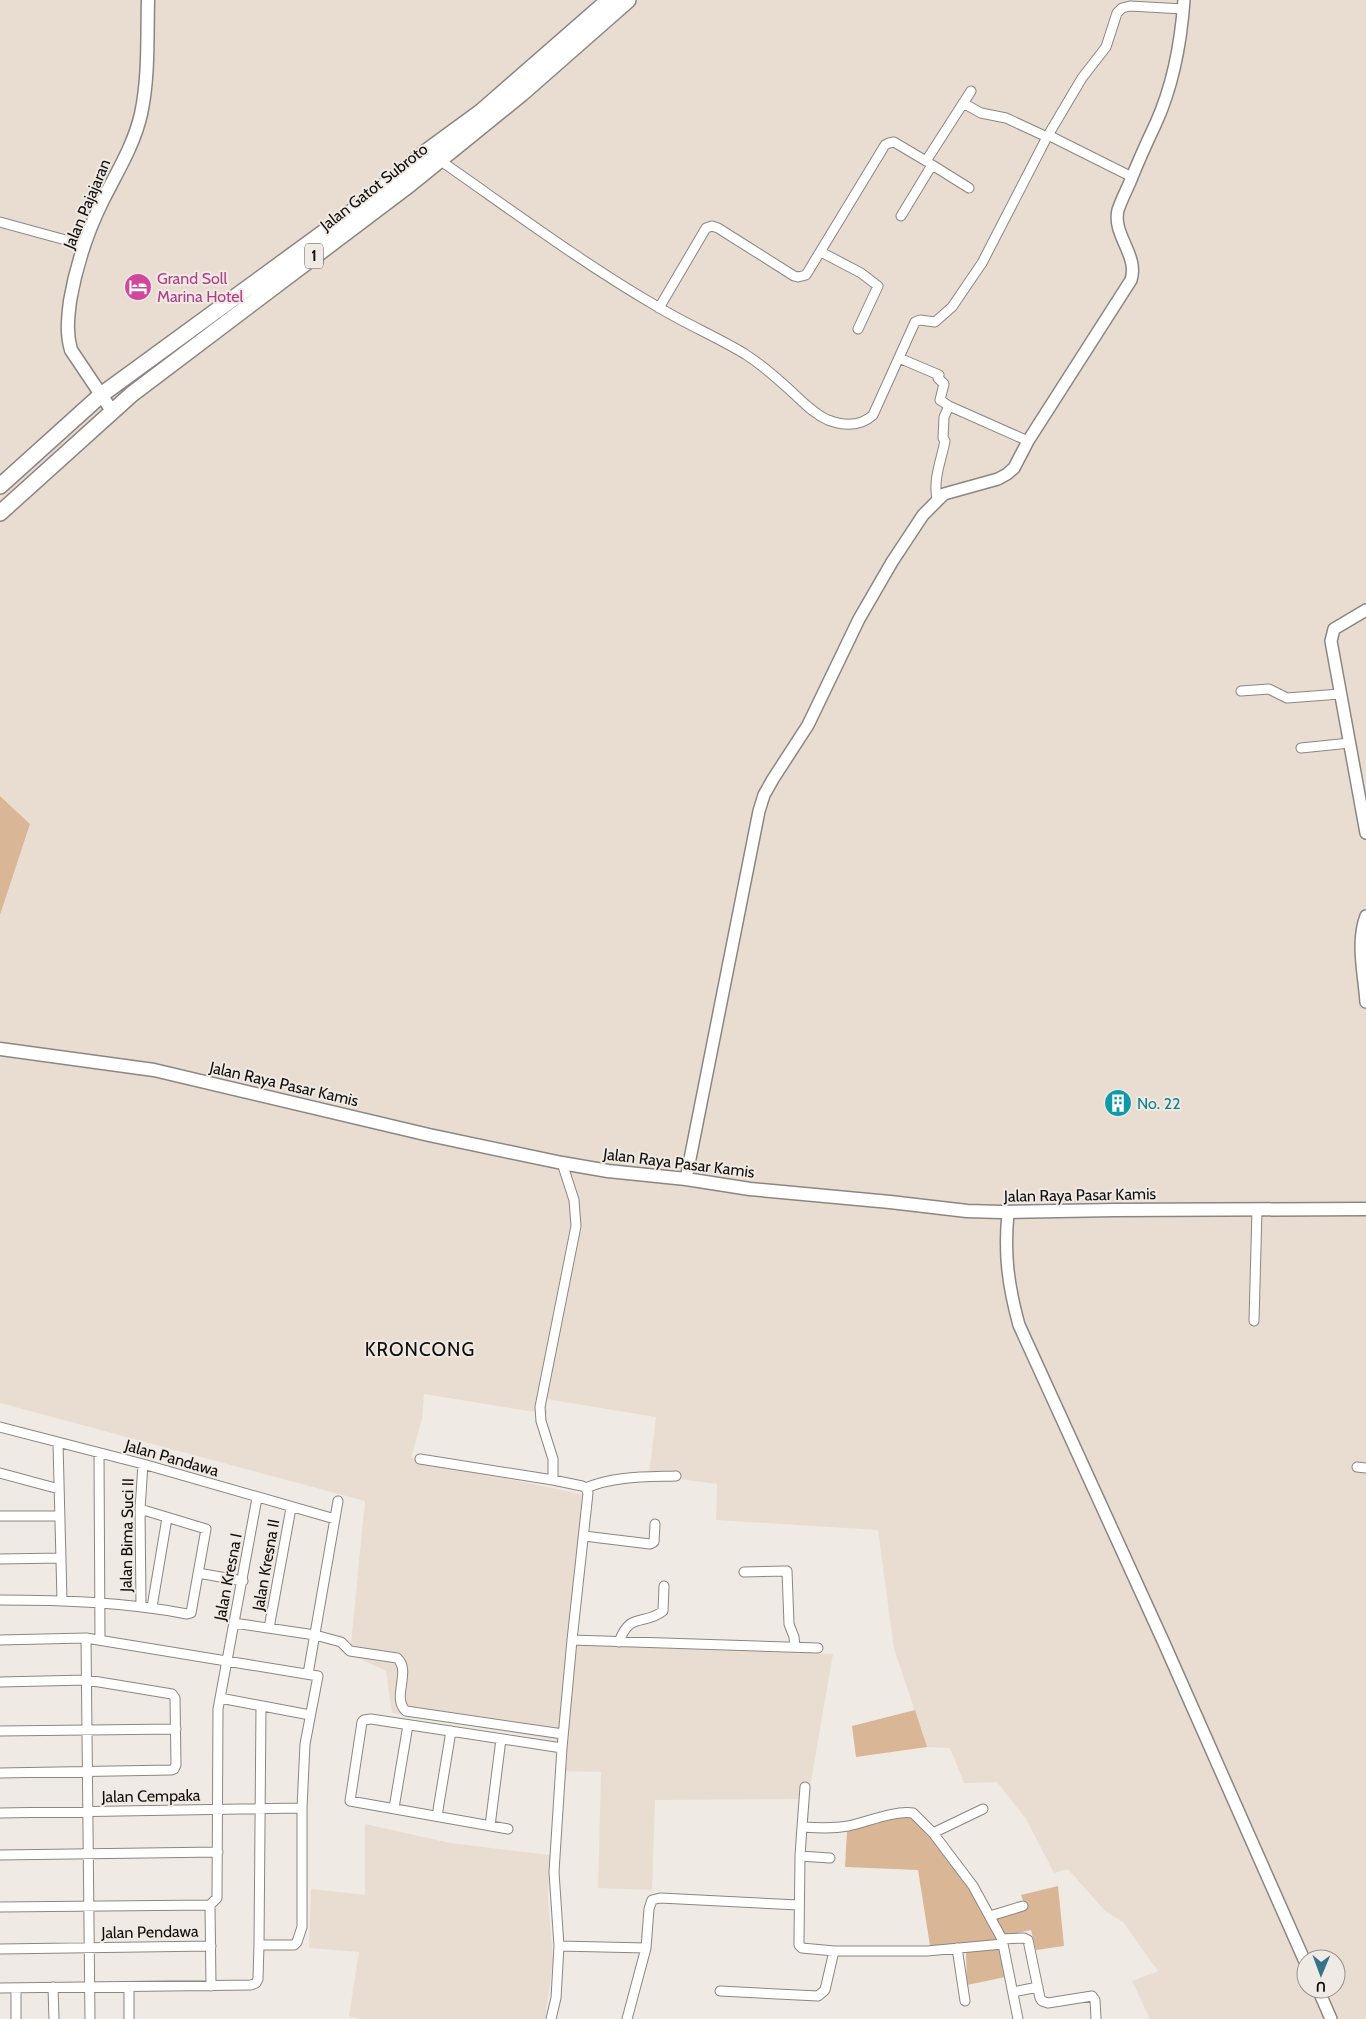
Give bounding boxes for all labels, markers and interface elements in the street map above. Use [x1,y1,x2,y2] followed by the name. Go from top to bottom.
[316,139,432,235] street label: Jalan Gatot Subroto
[59,156,115,253] street label: Jalan Pajajaran
[305,244,323,268] road number: 1
[157,269,244,306] place label: Grand Soll Marina Hotel
[123,272,153,302] hotel icon: Grand Soll Marina Hotel
[207,1057,361,1110] street label: Jalan Raya Pasar Kamis
[1103,1088,1133,1118] building icon: No. 22
[1137,1094,1181,1113] place label: No. 22
[601,1144,756,1182] street label: Jalan Raya Pasar Kamis
[1003,1184,1157,1206] street label: Jalan Raya Pasar Kamis
[365,1338,475,1361] district label: KRONCONG
[122,1435,221,1481] street label: Jalan Pandawa
[116,1478,137,1593] street label: Jalan Bima Suci II
[248,1518,283,1613] street label: Jalan Kresna II
[210,1532,246,1623] street label: Jalan Kresna I
[100,1786,201,1806] street label: Jalan Cempaka
[100,1922,199,1942] street label: Jalan Pendawa
[1296,1949,1346,1999] north arrow
[1316,1978,1326,1996] text: U

